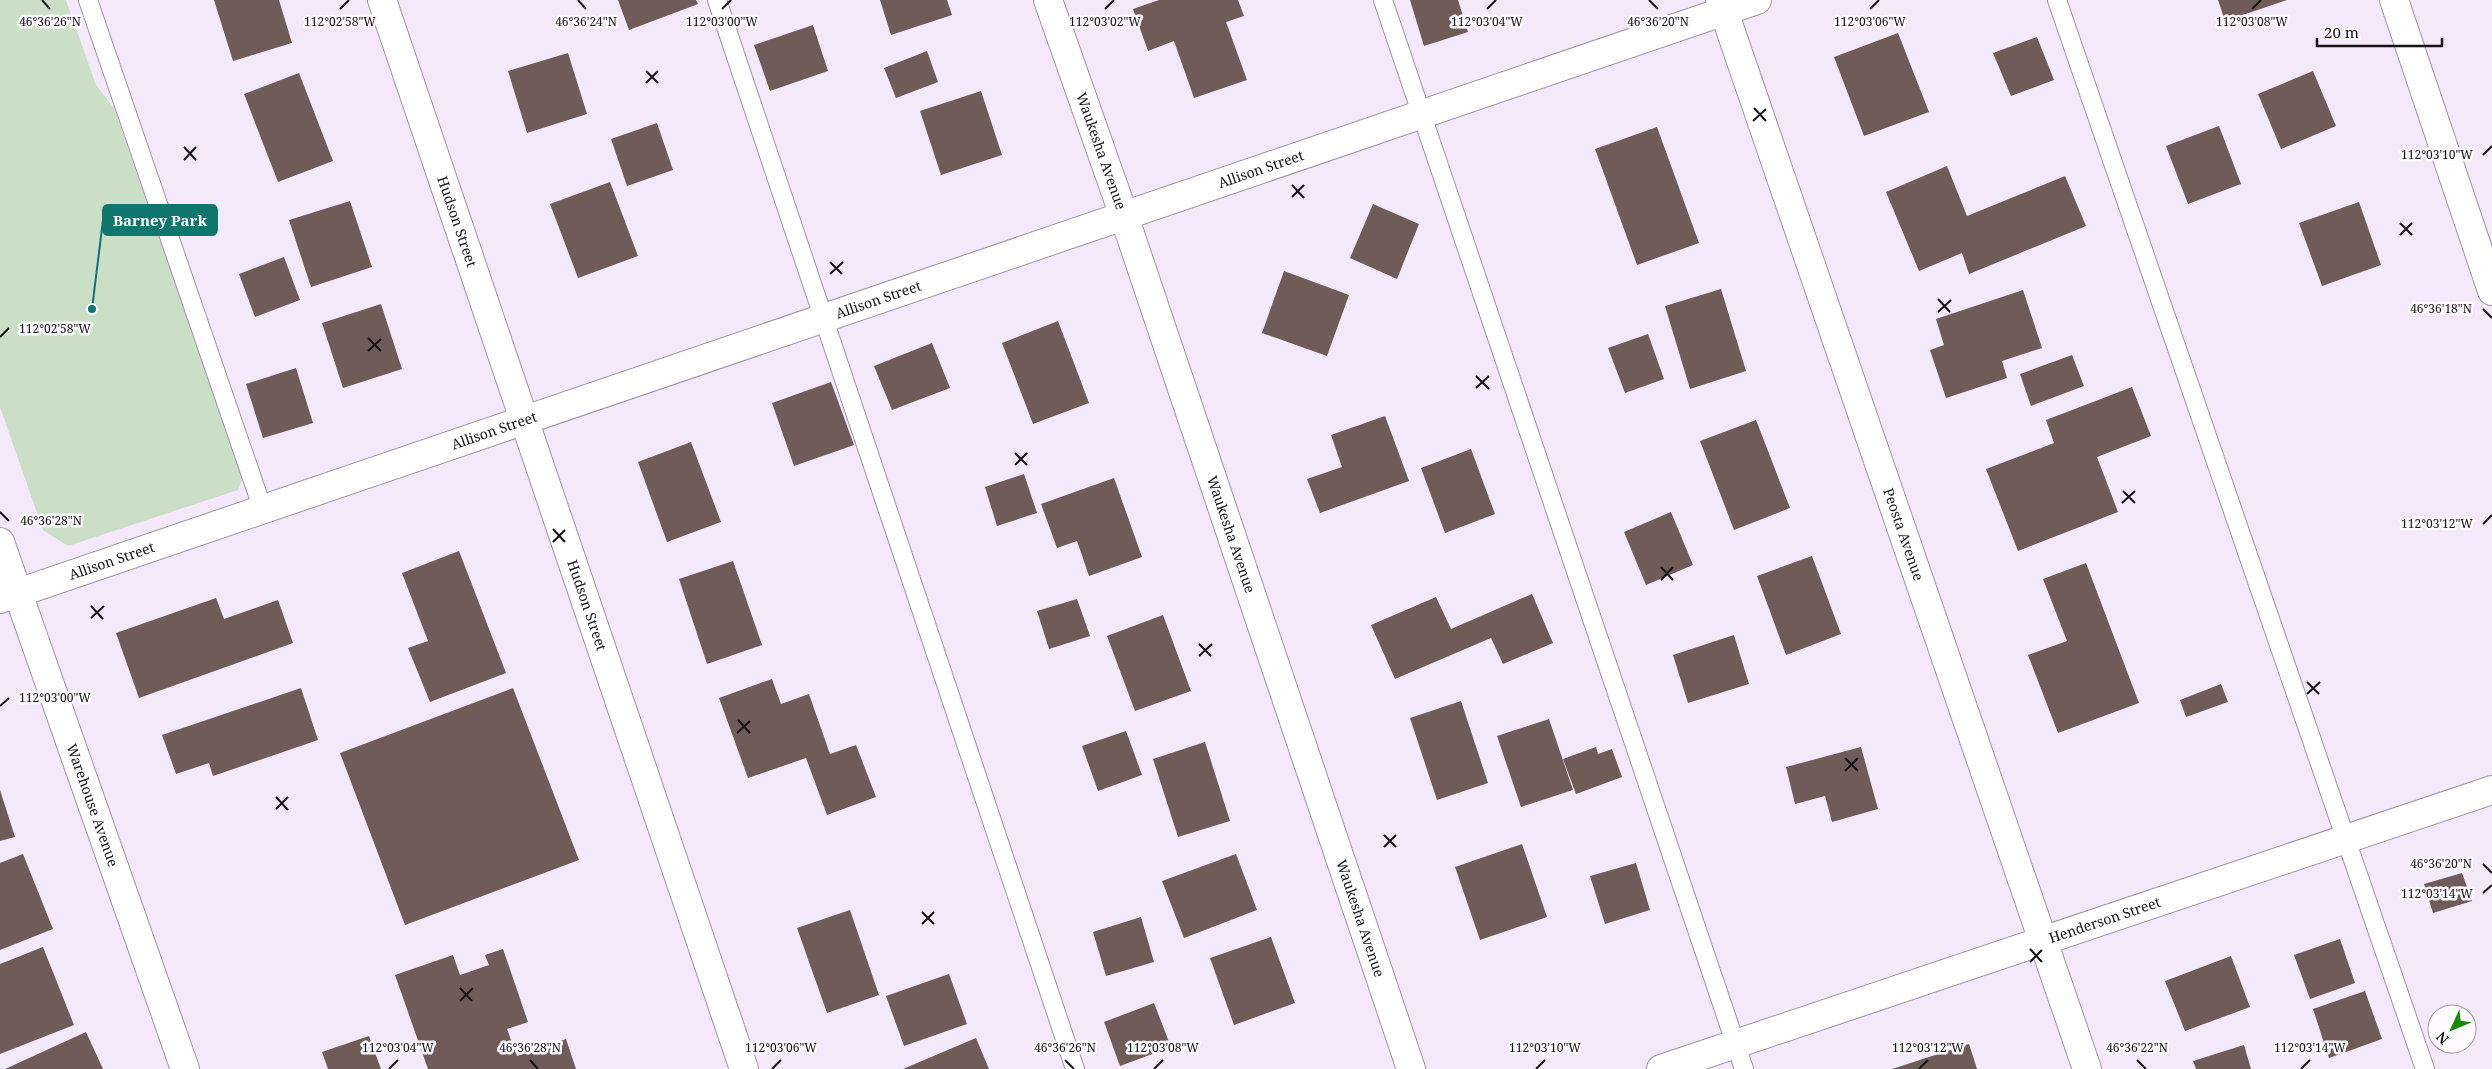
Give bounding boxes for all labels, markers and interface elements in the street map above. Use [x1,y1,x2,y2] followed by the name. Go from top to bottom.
[19,13,81,30] text: 46°36'26"N
[304,13,376,30] text: 112°02'58"W
[555,13,617,30] text: 46°36'24"N
[686,13,758,30] text: 112°03'00"W
[1069,13,1141,30] text: 112°03'02"W
[1451,13,1523,30] text: 112°03'04"W
[1627,13,1689,30] text: 46°36'20"N
[1834,13,1906,30] text: 112°03'06"W
[2216,13,2288,30] text: 112°03'08"W
[2317,15,2442,47] scale bar
[2324,22,2359,42] text: 20 m
[1072,90,1131,212] street label: Waukesha Avenue
[1215,145,1306,192] street label: Allison Street
[2401,146,2473,163] text: 112°03'10"W
[433,174,482,269] street label: Hudson Street
[103,205,217,235] callout: Barney Park
[113,210,207,230] text: Barney Park
[833,276,924,322] street label: Allison Street
[2410,300,2472,317] text: 46°36'18"N
[19,320,91,337] text: 112°02'58"W
[449,407,539,453] street label: Allison Street
[1203,473,1260,595] street label: Waukesha Avenue
[1879,485,1929,583] street label: Peosta Avenue
[20,512,82,529] text: 46°36'28"N
[2401,515,2473,532] text: 112°03'12"W
[66,537,157,584] street label: Allison Street
[563,557,612,653] street label: Hudson Street
[19,689,91,706] text: 112°03'00"W
[63,741,123,869] street label: Warehouse Avenue
[2410,855,2472,872] text: 46°36'20"N
[1332,857,1389,979] street label: Waukesha Avenue
[2401,885,2473,902] text: 112°03'14"W
[2046,892,2163,947] street label: Henderson Street
[2427,1004,2477,1054] north arrow
[2432,1028,2453,1049] text: N
[362,1039,434,1056] text: 112°03'04"W
[499,1039,561,1056] text: 46°36'28"N
[745,1039,817,1056] text: 112°03'06"W
[1034,1039,1096,1056] text: 46°36'26"N
[1127,1039,1199,1056] text: 112°03'08"W
[1509,1039,1581,1056] text: 112°03'10"W
[1892,1039,1964,1056] text: 112°03'12"W
[2106,1039,2168,1056] text: 46°36'22"N
[2274,1039,2346,1056] text: 112°03'14"W

